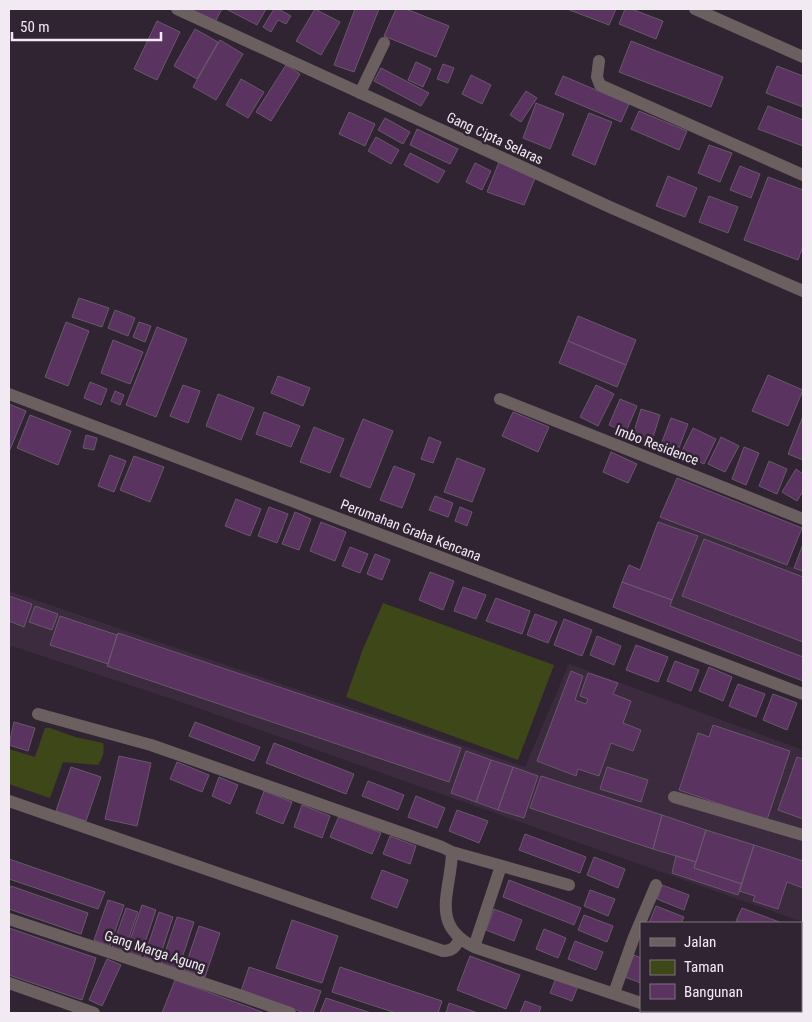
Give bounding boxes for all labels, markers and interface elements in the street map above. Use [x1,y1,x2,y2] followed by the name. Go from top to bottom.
[12,10,161,42] scale bar
[20,18,50,36] text: 50 m
[444,109,546,167] street label: Gang Cipta Selaras
[613,422,701,468] street label: Imbo Residence
[339,496,483,564] street label: Perumahan Graha Kencana
[640,922,802,1012] legend
[102,927,208,975] street label: Gang Marga Agung
[684,933,716,951] text: Jalan
[684,958,724,976] text: Taman
[684,983,743,1001] text: Bangunan

